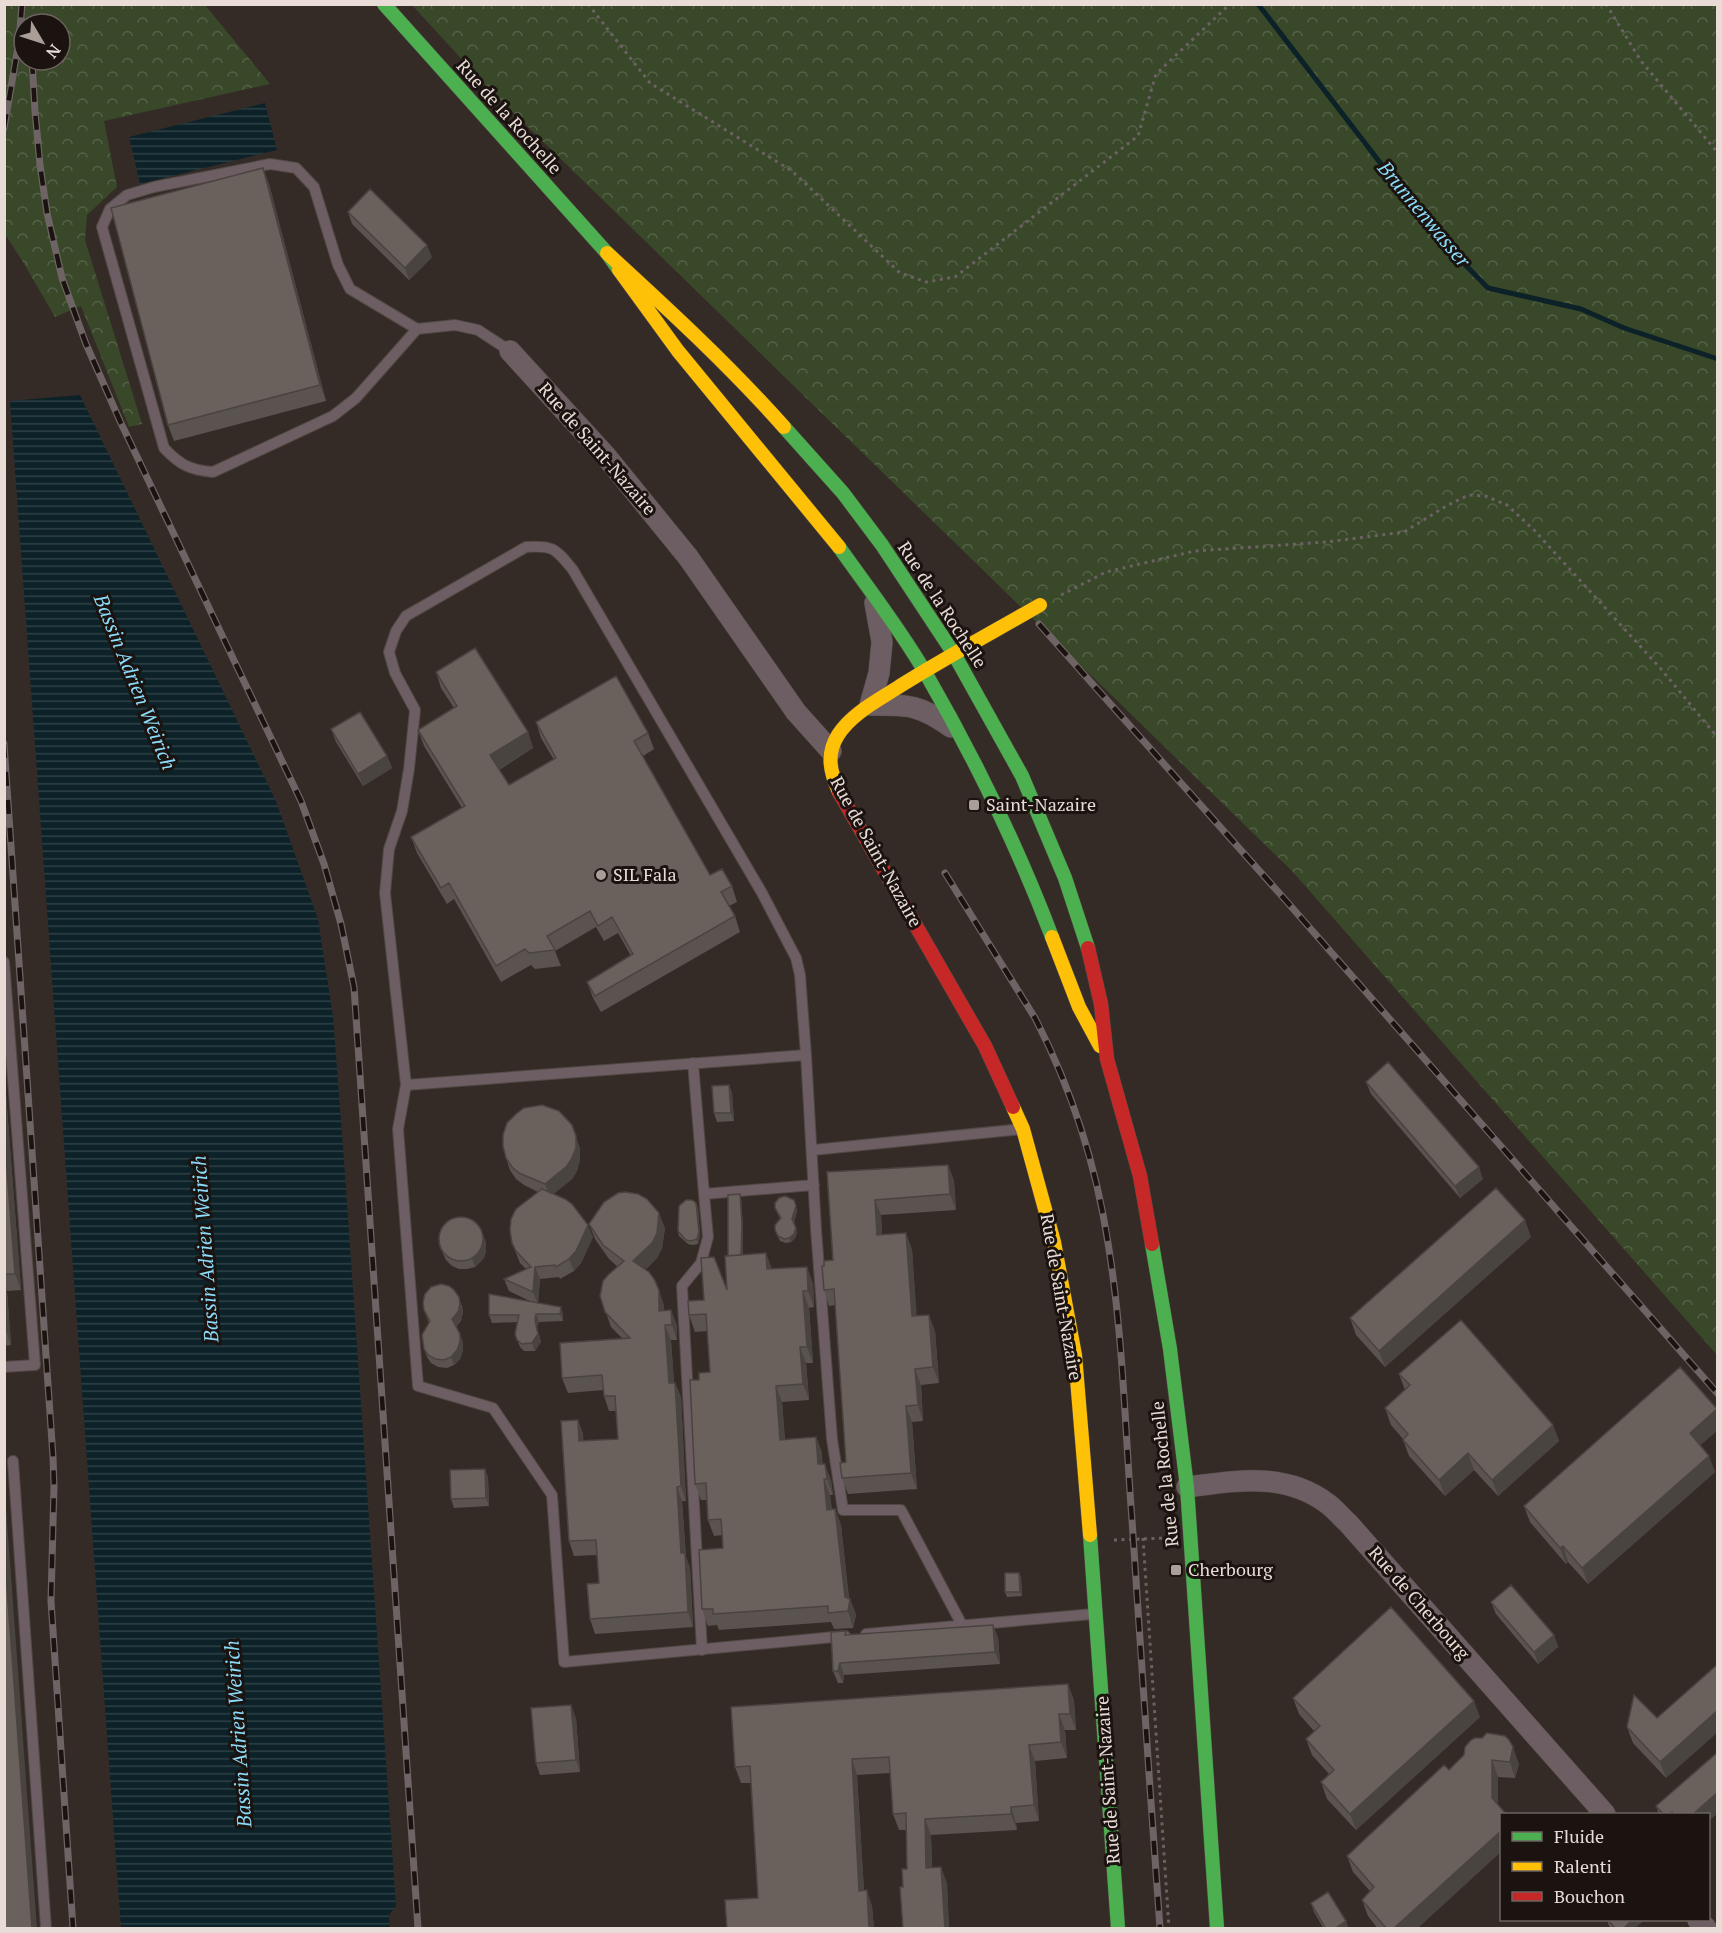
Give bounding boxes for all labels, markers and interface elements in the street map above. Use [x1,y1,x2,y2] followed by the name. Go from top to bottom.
[12,12,72,72] north arrow
[41,40,66,63] text: N
[452,54,568,179] street label: Rue de la Rochelle
[1371,154,1478,273] water label: Brunnenwasser
[533,377,662,520] street label: Rue de Saint-Nazaire
[893,536,993,672] street label: Rue de la Rochelle
[87,589,183,774] water label: Bassin Adrien Weirich
[826,772,928,931] street label: Rue de Saint-Nazaire
[986,792,1096,816] place label: Saint-Nazaire
[967,798,981,812] marker: Saint-Nazaire
[613,862,677,886] place label: SIL Fala
[594,868,608,882] marker: SIL Fala
[184,1155,225,1344] water label: Bassin Adrien Weirich
[1036,1212,1088,1382] street label: Rue de Saint-Nazaire
[1144,1400,1184,1548] street label: Rue de la Rochelle
[1364,1540,1476,1665] street label: Rue de Cherbourg
[1188,1557,1273,1581] place label: Cherbourg
[1169,1563,1183,1577] marker: Cherbourg
[217,1640,258,1829] water label: Bassin Adrien Weirich
[1089,1695,1125,1865] street label: Rue de Saint-Nazaire
[1500,1813,1710,1921] legend
[1554,1824,1604,1848] text: Fluide
[1554,1854,1612,1878] text: Ralenti
[1554,1884,1625,1908] text: Bouchon

